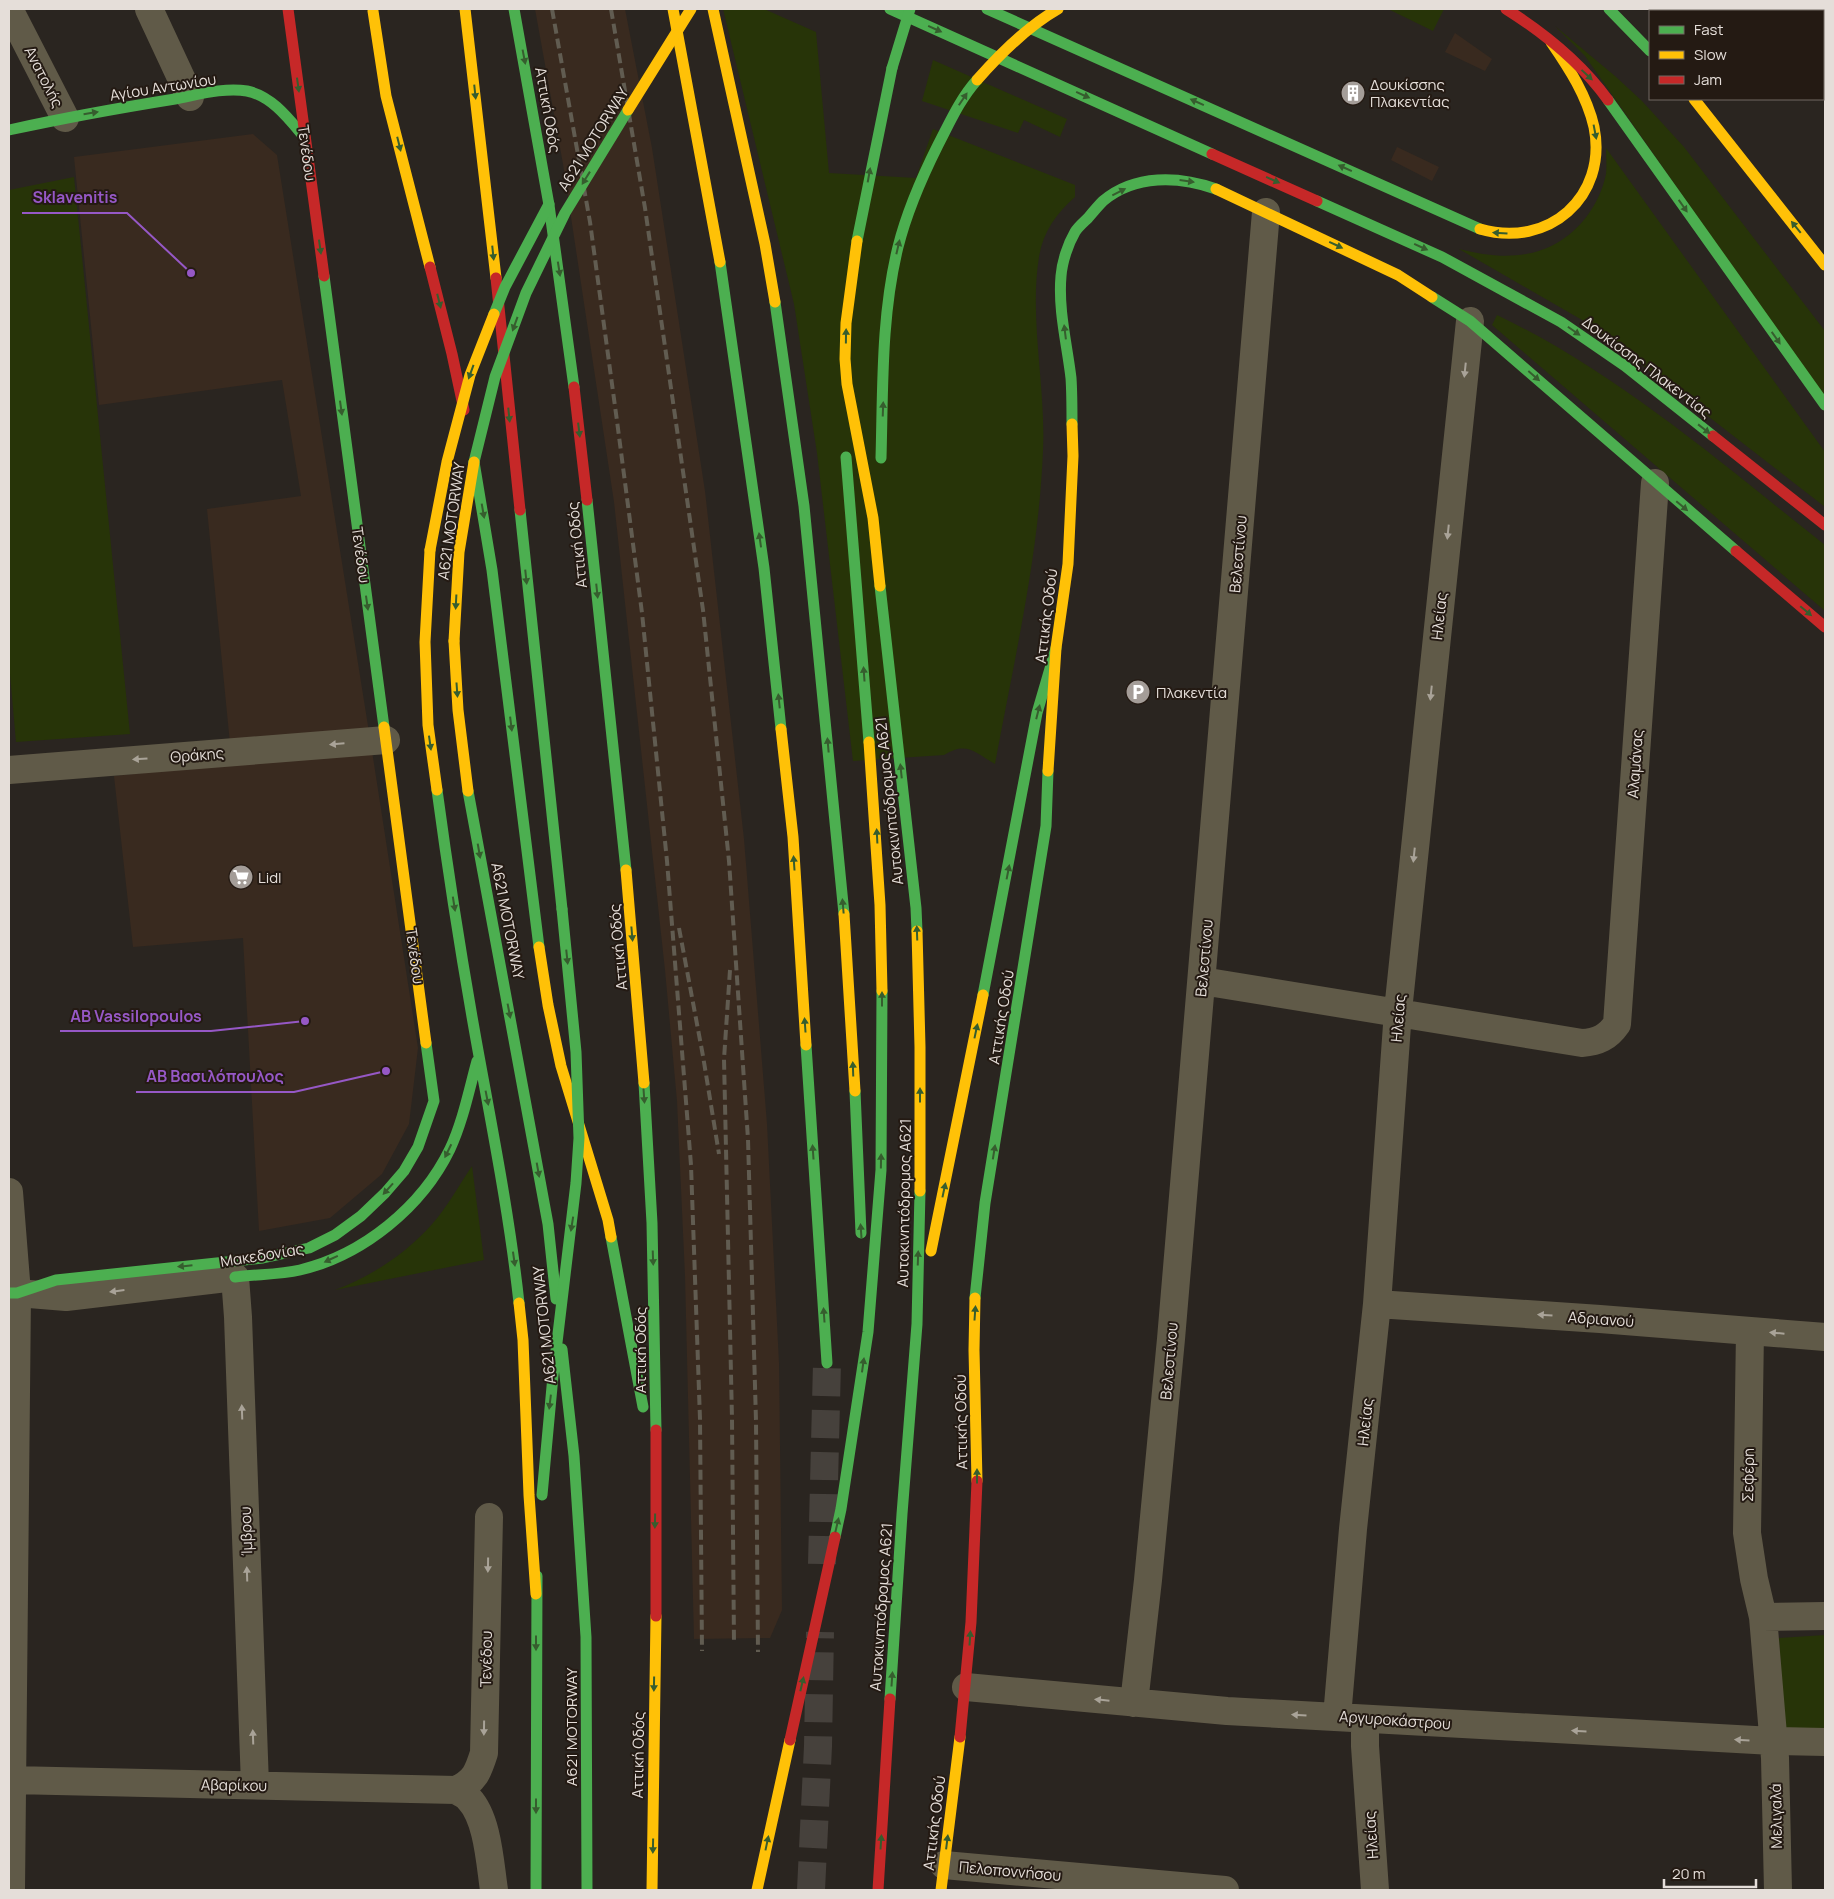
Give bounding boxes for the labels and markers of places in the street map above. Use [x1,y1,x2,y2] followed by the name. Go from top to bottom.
[1370,74,1449,112] place label: Δουκίσσης Πλακεντίας
[1340,80,1366,106] building icon: Δουκίσσης Πλακεντίας
[22,182,127,213] callout: Sklavenitis
[1125,679,1151,705] parking icon: Πλακεντία
[1156,682,1227,703] place label: Πλακεντία
[228,864,254,890] supermarket icon: Lidl
[258,867,282,888] place label: Lidl
[60,1000,211,1031] callout: AB Vassilopoulos
[136,1061,294,1092] callout: ΑΒ Βασιλόπουλος

